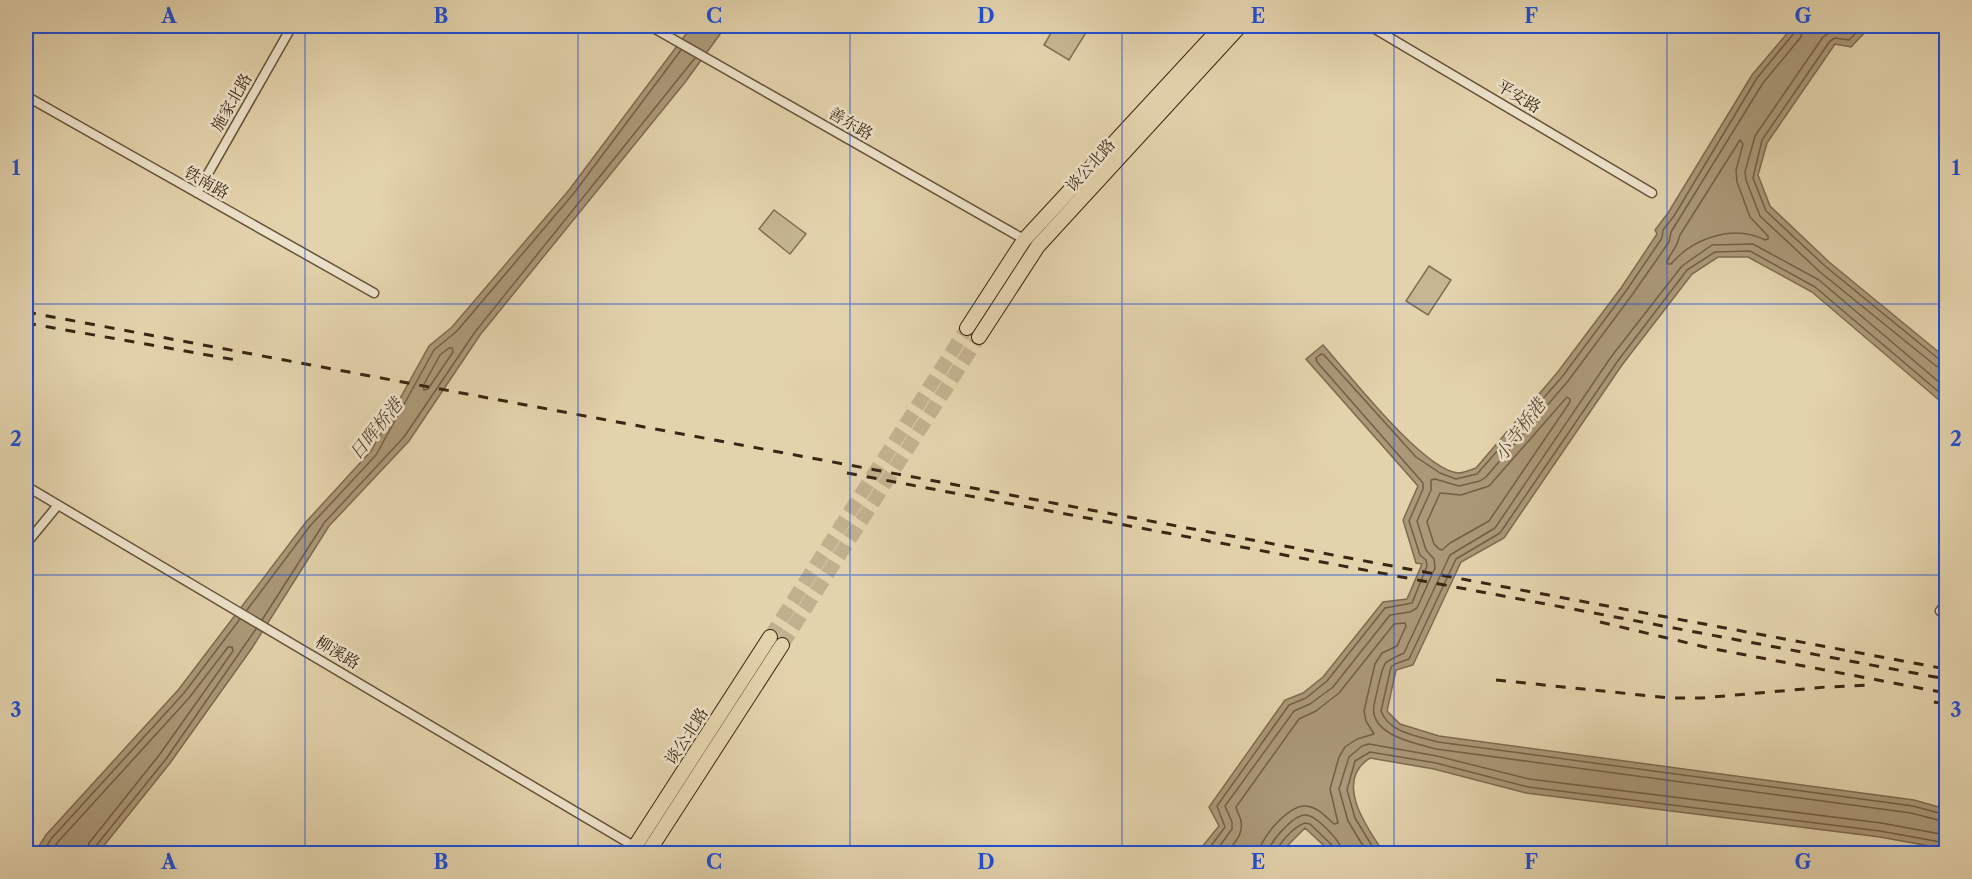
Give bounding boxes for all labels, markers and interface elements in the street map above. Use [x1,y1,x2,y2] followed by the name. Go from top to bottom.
[160,4,177,28] text: A
[434,4,449,28] text: B
[706,4,722,28] text: C
[977,4,995,28] text: D
[1251,4,1265,28] text: E
[1524,4,1538,28] text: F
[1795,4,1812,28] text: G
[206,69,256,135] street label: 施家北路
[1493,75,1545,117] street label: 平安路
[825,102,877,144] street label: 善东路
[1061,135,1119,195] street label: 谈公北路
[12,156,21,180] text: 1
[1952,156,1961,180] text: 1
[181,162,233,202] street label: 铁南路
[345,393,408,464] water label: 日晖桥港
[1490,393,1552,465] water label: 小寺桥港
[10,427,22,451] text: 2
[1950,427,1962,451] text: 2
[312,631,364,673] street label: 柳溪路
[10,698,22,722] text: 3
[1950,698,1962,722] text: 3
[660,704,712,768] street label: 谈公北路
[160,850,177,874] text: A
[434,850,449,874] text: B
[706,850,722,874] text: C
[977,850,995,874] text: D
[1251,850,1265,874] text: E
[1524,850,1538,874] text: F
[1795,850,1812,874] text: G

